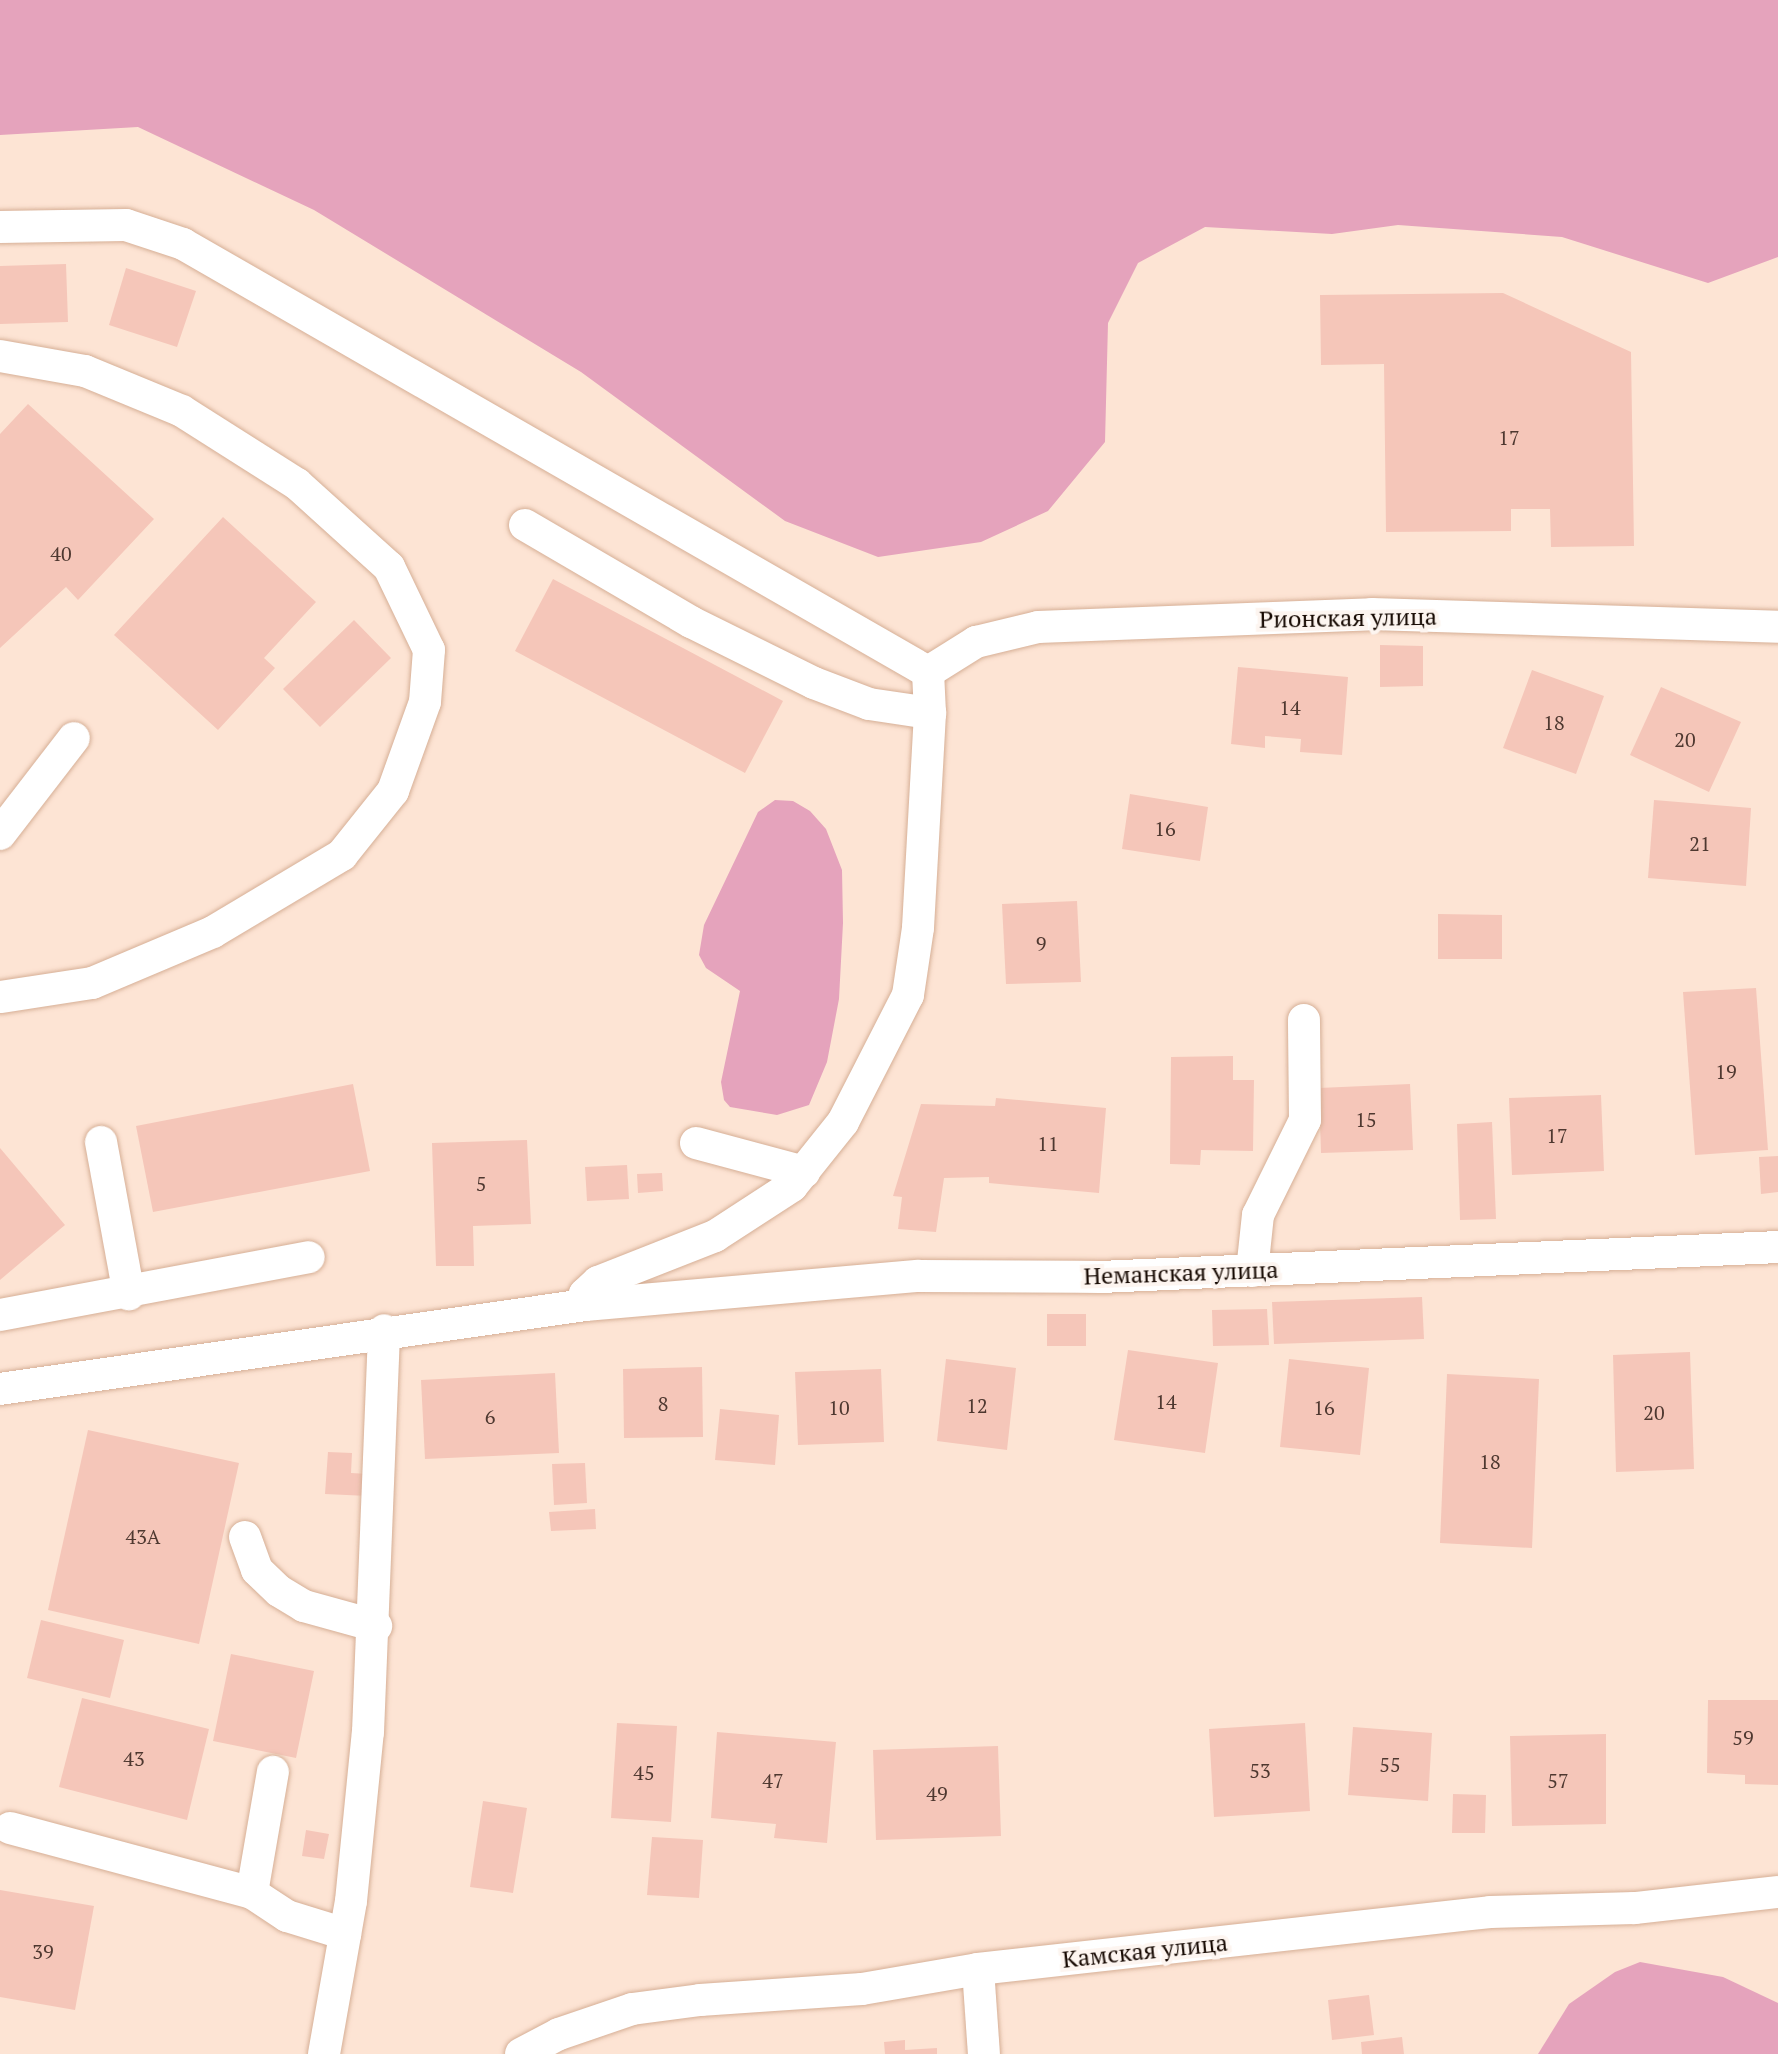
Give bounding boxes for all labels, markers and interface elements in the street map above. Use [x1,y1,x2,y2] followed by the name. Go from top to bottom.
[1498,425,1520,449] house number: 17
[50,541,72,565] house number: 40
[1259,602,1437,634] street label: Рионская улица
[1279,695,1301,719] house number: 14
[1543,710,1565,734] house number: 18
[1674,727,1696,751] house number: 20
[1154,816,1176,840] house number: 16
[1689,831,1711,855] house number: 21
[1036,931,1046,955] house number: 9
[1715,1059,1737,1083] house number: 19
[1355,1107,1377,1131] house number: 15
[1546,1123,1568,1147] house number: 17
[1037,1131,1059,1155] house number: 11
[476,1171,486,1195] house number: 5
[1083,1255,1279,1291] street label: Неманская улица
[1155,1389,1177,1413] house number: 14
[658,1391,668,1415] house number: 8
[966,1393,988,1417] house number: 12
[828,1395,850,1419] house number: 10
[1313,1395,1335,1419] house number: 16
[1643,1400,1665,1424] house number: 20
[485,1404,495,1428] house number: 6
[1479,1449,1501,1473] house number: 18
[126,1524,160,1548] house number: 43А
[1732,1725,1754,1749] house number: 59
[123,1746,145,1770] house number: 43
[1379,1752,1401,1776] house number: 55
[1249,1758,1271,1782] house number: 53
[633,1760,655,1784] house number: 45
[762,1768,784,1792] house number: 47
[1547,1768,1569,1792] house number: 57
[926,1781,948,1805] house number: 49
[1061,1928,1229,1974] street label: Камская улица
[32,1939,54,1963] house number: 39

